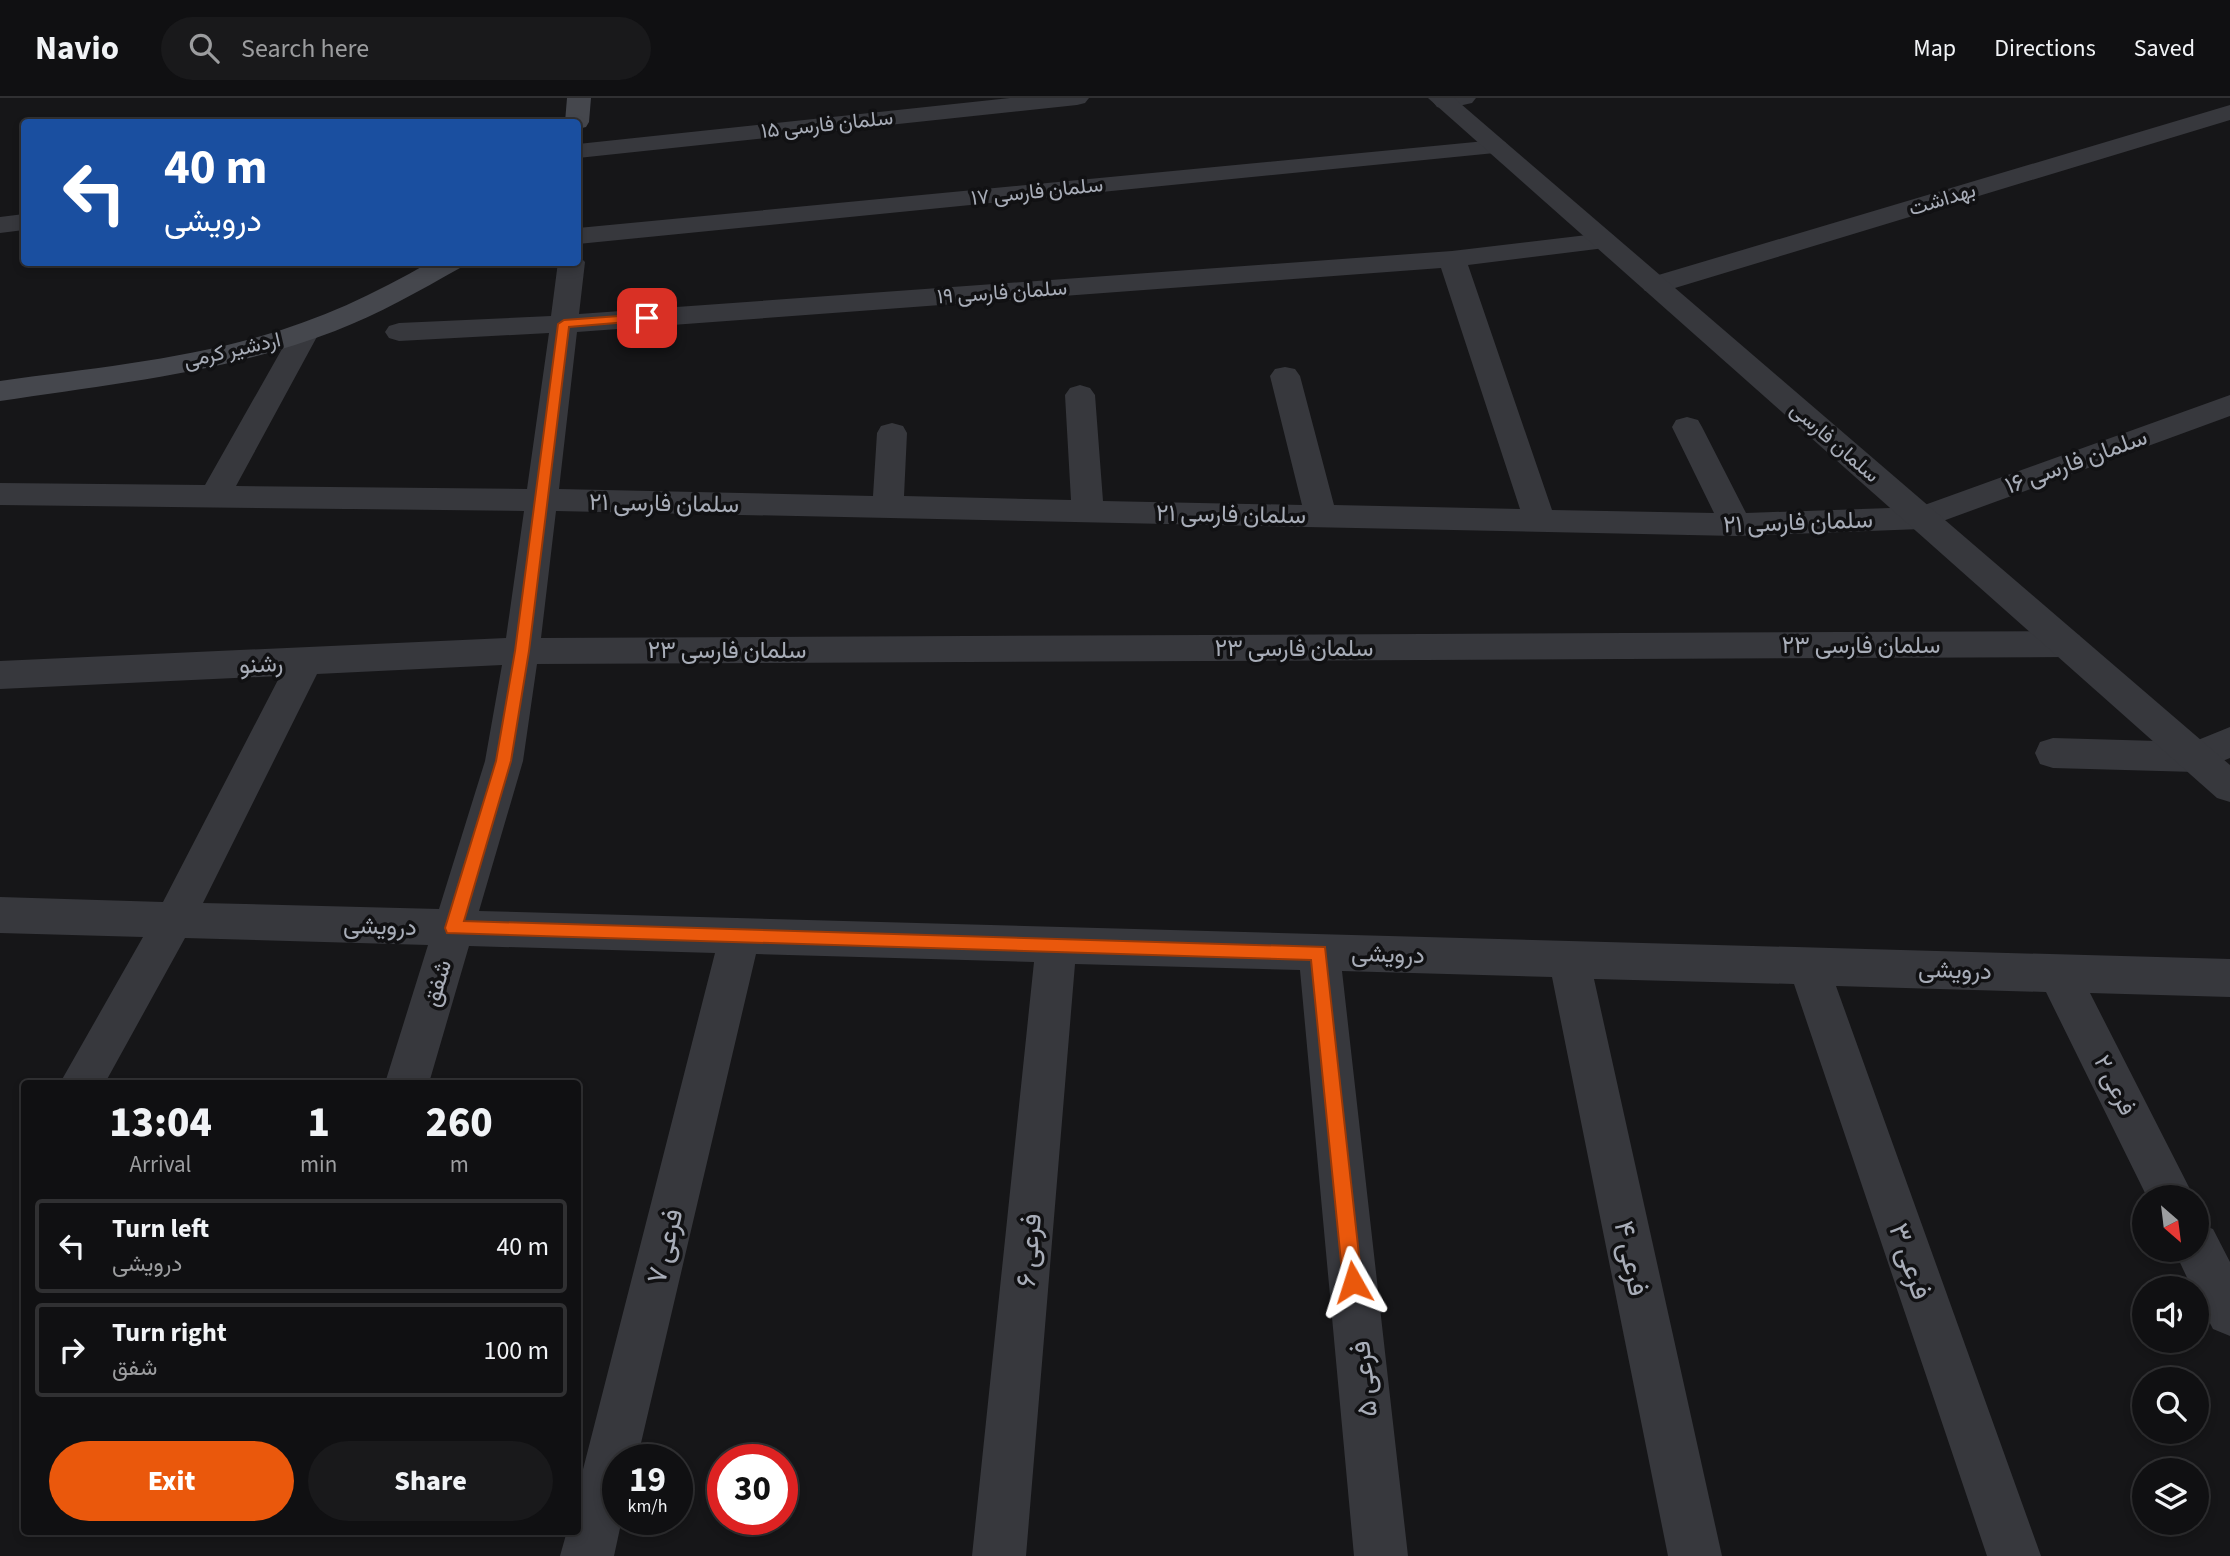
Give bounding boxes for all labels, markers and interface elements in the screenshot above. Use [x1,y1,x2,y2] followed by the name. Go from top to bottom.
[161,17,651,80] search box
[35,25,119,72] text: Navio
[185,29,223,67] icon: search
[241,30,369,67] text: Search here
[1913,31,1956,66] text: Map
[1994,31,2096,66] text: Directions
[2134,31,2195,66] text: Saved
[759,102,895,146] street label: سلمان فارسی ۱۵
[164,133,268,203] text: 40 m
[49,147,140,238] icon: left
[969,169,1105,213] street label: سلمان فارسی ۱۷
[1905,175,1979,223] street label: بهداشت
[164,198,262,244] text: درویشی
[936,272,1068,312] street label: سلمان فارسی ۱۹
[617,288,677,348] pin
[628,299,666,337] icon: arrive
[181,324,283,376] street label: اردشیر کرمی
[1784,395,1886,489] street label: سلمان فارسی
[2000,420,2152,503] street label: سلمان فارسی ۱۶
[589,485,739,522] street label: سلمان فارسی ۲۱
[1156,496,1306,533] street label: سلمان فارسی ۲۱
[1722,502,1874,543] street label: سلمان فارسی ۲۱
[1782,628,1940,663] street label: سلمان فارسی ۲۳
[1215,631,1373,666] street label: سلمان فارسی ۲۳
[648,633,806,668] street label: سلمان فارسی ۲۳
[238,646,284,683] street label: رشنو
[343,908,417,945] street label: درویشی
[1351,936,1425,973] street label: درویشی
[1918,952,1992,989] street label: درویشی
[414,955,461,1011] street label: شفق
[2084,1049,2145,1122] street label: فرعی ۲
[109,1093,212,1153] text: 13:04
[307,1093,330,1153] text: 1
[426,1093,493,1153] text: 260
[130,1148,191,1181] text: Arrival
[300,1148,337,1181] text: min
[450,1148,469,1181] text: m
[2132,1185,2208,1262] north arrow
[2132,1185,2209,1535] map controls
[636,1204,694,1288] street label: فرعی ۷
[112,1210,209,1247] text: Turn left
[1006,1212,1052,1288] street label: فرعی ۶
[1604,1217,1658,1299] street label: فرعی ۴
[1878,1218,1942,1305] street label: فرعی ۳
[53,1227,91,1265] icon: left
[496,1228,549,1265] text: 40 m
[1316,1245,1390,1319] position arrow
[112,1247,182,1280] text: درویشی
[2132,1276,2209,1353] button: sound
[112,1314,227,1351] text: Turn right
[53,1331,91,1369] icon: right
[483,1332,549,1369] text: 100 m
[1340,1339,1388,1419] street label: فرعی ۵
[112,1351,157,1384] text: شفق
[2132,1367,2209,1444] button: search
[49,1441,294,1521] button: Exit
[308,1441,553,1521] button: Share
[707,1444,798,1535] speed limit sign: 30
[629,1455,666,1505] text: 19
[2132,1458,2209,1535] button: layers
[628,1494,667,1519] text: km/h

